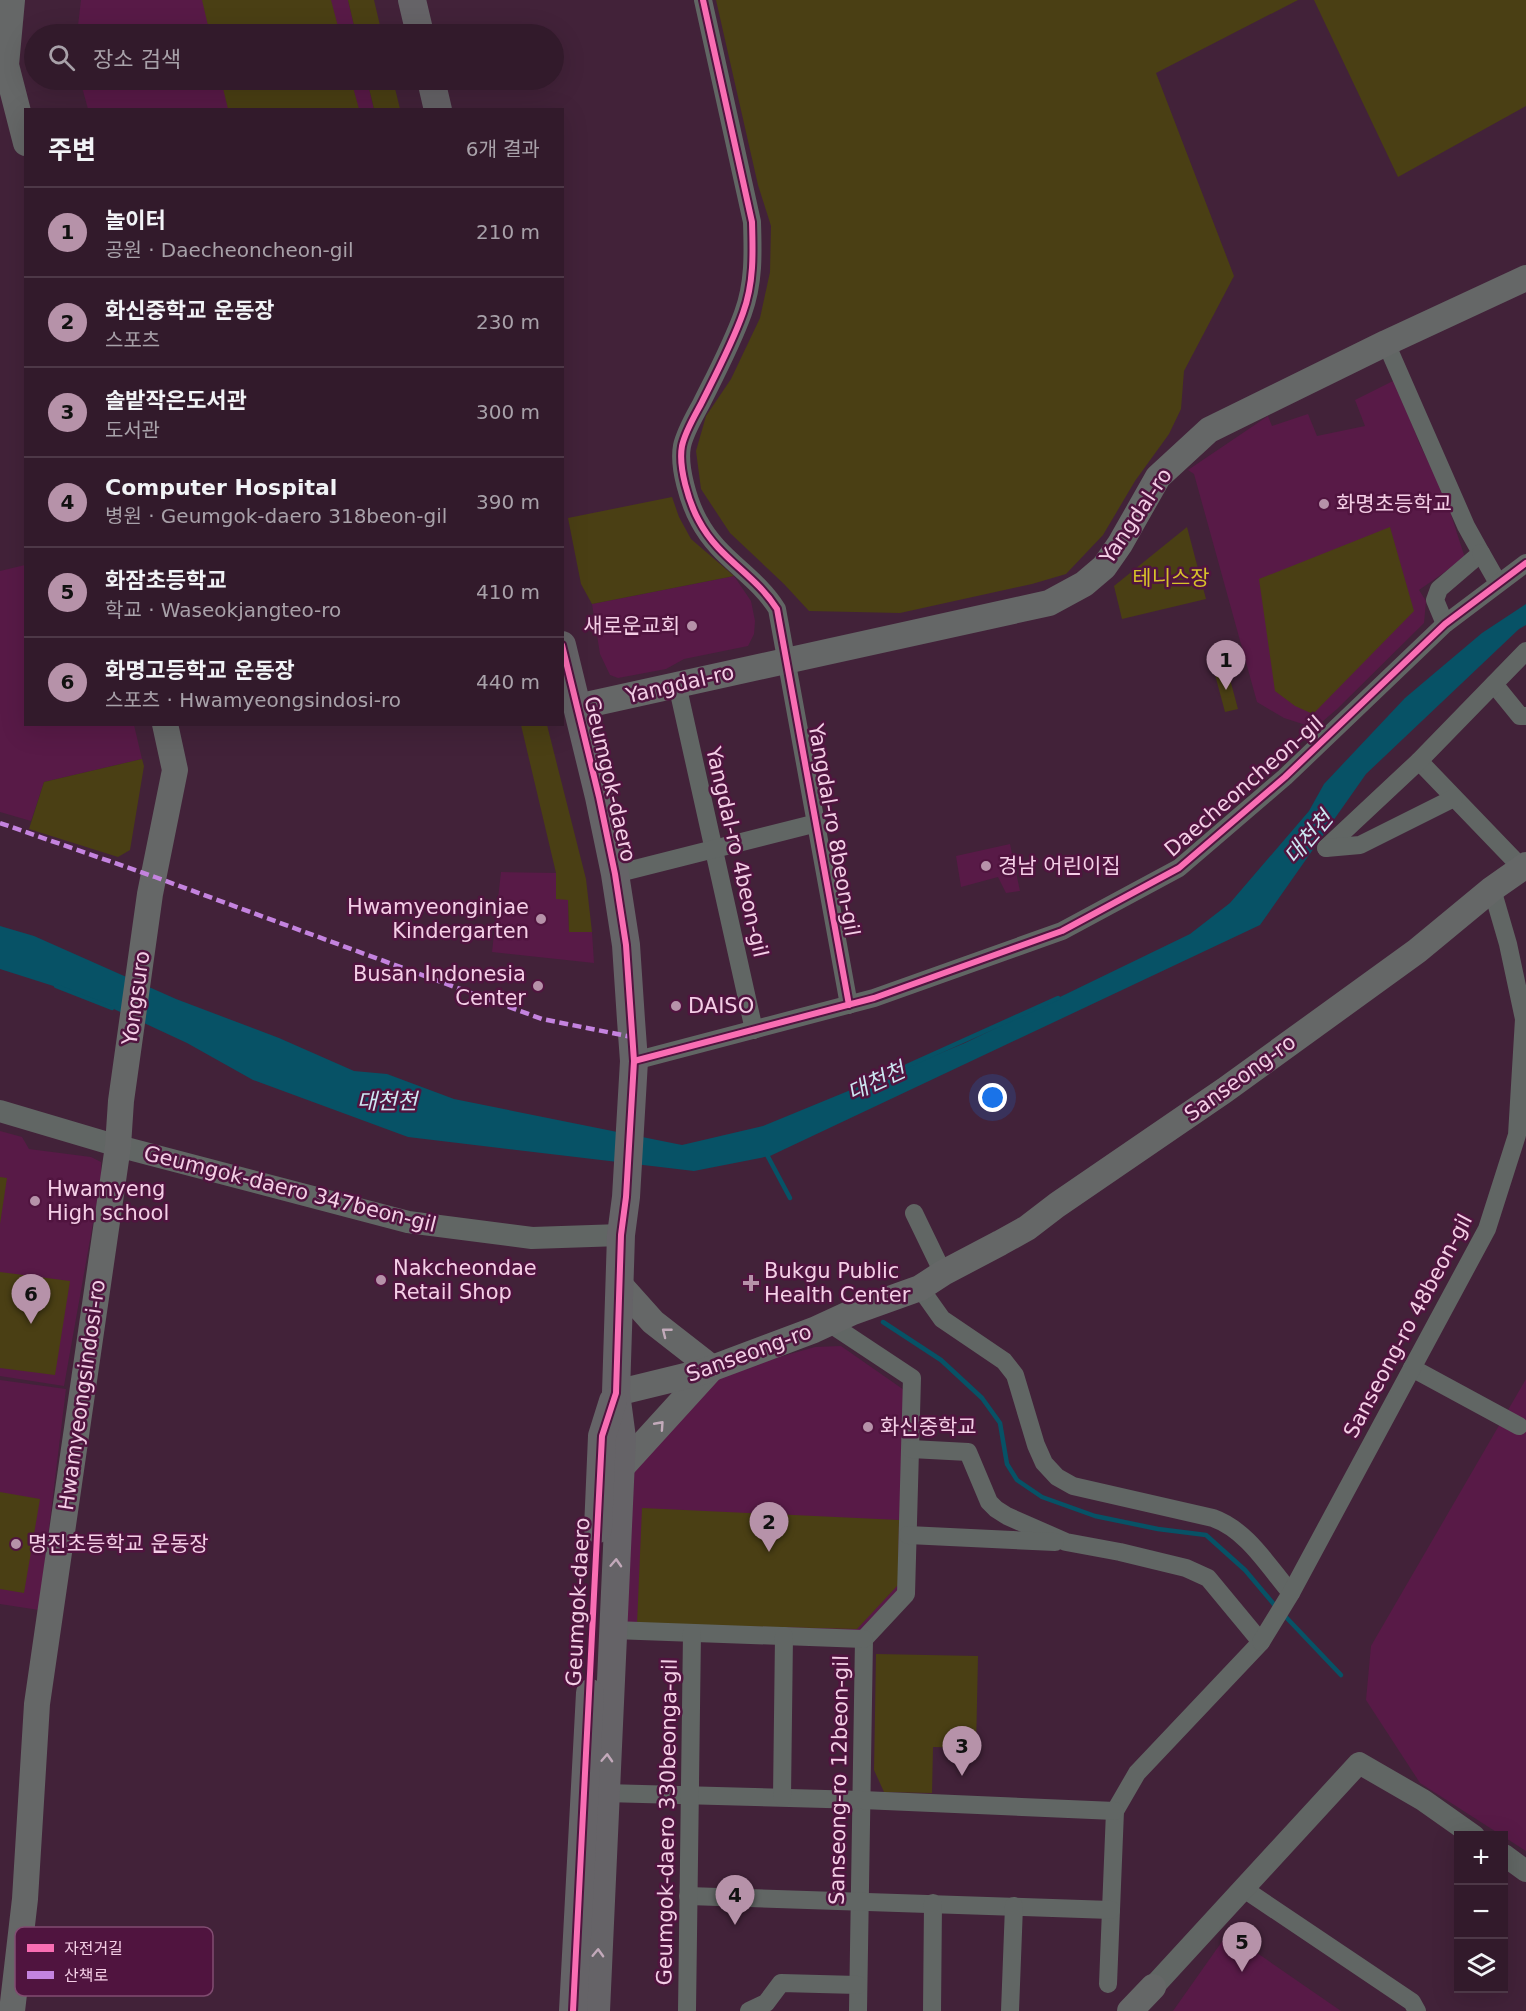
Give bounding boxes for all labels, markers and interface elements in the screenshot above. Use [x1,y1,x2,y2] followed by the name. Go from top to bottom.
[24,24,564,90] search box
[45,41,78,74] icon: search
[93,47,181,72] text: 장소 검색
[48,135,96,165] text: 주변
[466,137,540,161] text: 6개 결과
[105,208,166,233] text: 놀이터
[61,220,74,244] text: 1
[476,220,540,244] text: 210 m
[105,238,354,262] text: 공원 · Daecheoncheon-gil
[105,298,275,323] text: 화신중학교 운동장
[61,310,74,334] text: 2
[476,310,540,334] text: 230 m
[105,328,160,352] text: 스포츠
[105,388,247,413] text: 솔밭작은도서관
[61,400,74,424] text: 3
[476,400,540,424] text: 300 m
[105,418,160,442] text: 도서관
[1095,464,1177,569] street label: Yangdal-ro
[105,475,337,500] text: Computer Hospital
[61,490,74,514] text: 4
[476,490,540,514] text: 390 m
[1336,492,1452,516] place label: 화명초등학교
[1317,497,1331,511] marker: 화명초등학교
[105,504,447,528] text: 병원 · Geumgok-daero 318beon-gil
[1132,566,1210,590] park label: 테니스장
[105,568,226,593] text: 화잠초등학교
[61,580,74,604] text: 5
[476,580,540,604] text: 410 m
[105,598,341,622] text: 학교 · Waseokjangteo-ro
[583,614,680,638] place label: 새로운교회
[685,619,699,633] marker: 새로운교회
[1206,640,1246,690] pin: 1
[105,658,295,683] text: 화명고등학교 운동장
[623,660,736,708] street label: Yangdal-ro
[61,670,74,694] text: 6
[476,670,540,694] text: 440 m
[105,688,401,712] text: 스포츠 · Hwamyeongsindosi-ro
[579,694,641,864] street label: Geumgok-daero
[1160,711,1328,861] street label: Daecheoncheon-gil
[803,721,864,938] street label: Yangdal-ro 8beon-gil
[701,744,773,959] street label: Yangdal-ro 4beon-gil
[1279,804,1339,869] water label: 대천천
[998,854,1121,878] place label: 경남 어린이집
[979,859,993,873] marker: 경남 어린이집
[347,895,529,943] place label: Hwamyeonginjae Kindergarten
[534,912,548,926] marker: Hwamyeonginjae Kindergarten
[117,949,154,1048] street label: Yongsuro
[353,962,526,1010] place label: Busan Indonesia Center
[531,979,545,993] marker: Busan Indonesia Center
[688,994,754,1018] place label: DAISO
[669,999,683,1013] marker: DAISO
[1180,1030,1300,1126] street label: Sanseong-ro
[843,1056,912,1106] water label: 대천천
[978,1083,1007,1112] your location
[357,1089,420,1114] water label: 대천천
[141,1141,439,1237] street label: Geumgok-daero 347beon-gil
[47,1177,169,1225] place label: Hwamyeng High school
[28,1194,42,1208] marker: Hwamyeng High school
[1339,1210,1477,1442] street label: Sanseong-ro 48beon-gil
[393,1256,537,1304] place label: Nakcheondae Retail Shop
[764,1259,911,1307] place label: Bukgu Public Health Center
[374,1273,388,1287] marker: Nakcheondae Retail Shop
[12,1274,51,1324] pin: 6
[742,1274,760,1292] marker: Bukgu Public Health Center
[54,1278,110,1512] street label: Hwamyeongsindosi-ro
[683,1319,815,1387] street label: Sanseong-ro
[662,1329,673,1340] one-way arrow
[880,1415,977,1439] place label: 화신중학교
[861,1420,875,1434] marker: 화신중학교
[653,1421,664,1432] one-way arrow
[750,1502,788,1552] pin: 2
[562,1517,594,1687] street label: Geumgok-daero
[28,1532,209,1556] place label: 명진초등학교 운동장
[9,1537,23,1551] marker: 명진초등학교 운동장
[610,1558,623,1567] one-way arrow
[825,1655,853,1905] street label: Sanseong-ro 12beon-gil
[652,1658,682,1986] street label: Geumgok-daero 330beonga-gil
[942,1726,982,1776] pin: 3
[600,1753,613,1762] one-way arrow
[1454,1831,1508,1993] map controls
[1454,1831,1508,1885] button: +
[716,1876,754,1925] pin: 4
[1454,1885,1508,1939] button: −
[1222,1922,1262,1972] pin: 5
[15,1927,213,1996] legend
[64,1939,123,1958] text: 자전거길
[1454,1939,1508,1993] button: layers
[592,1948,605,1957] one-way arrow
[64,1966,108,1985] text: 산책로

